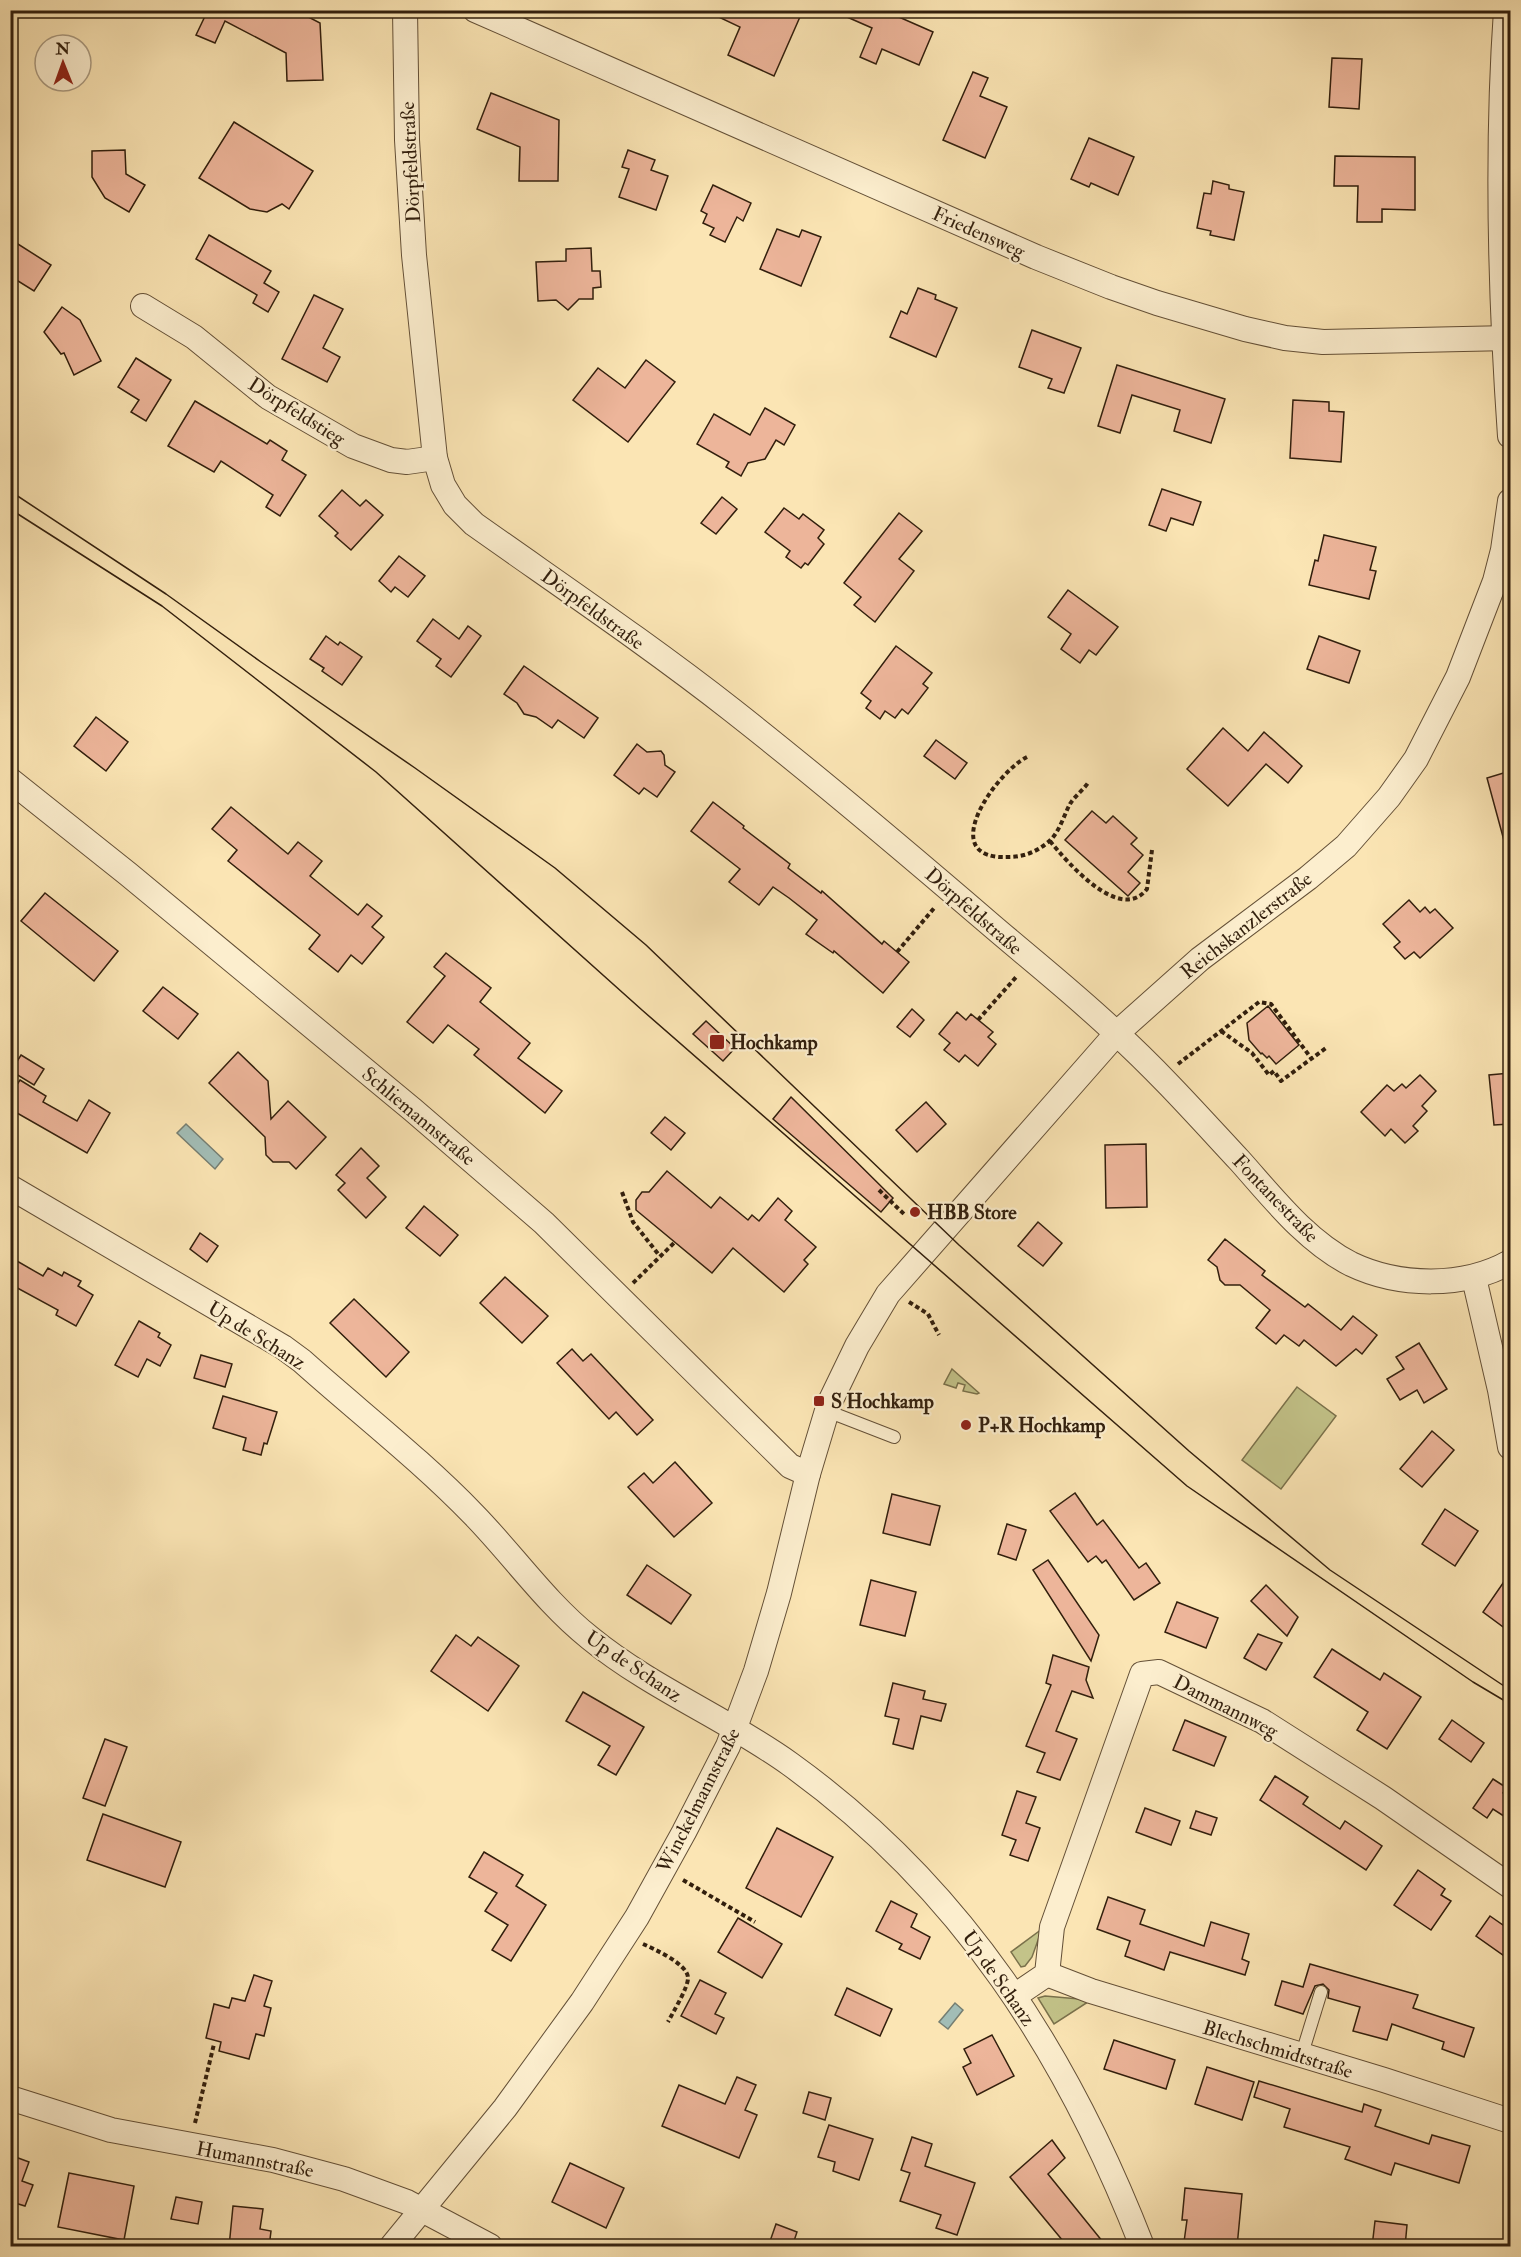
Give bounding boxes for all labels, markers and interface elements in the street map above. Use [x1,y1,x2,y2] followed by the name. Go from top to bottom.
[33,33,93,93] north arrow
[54,39,71,59] text: N
[395,101,427,223] street label: Dörpfeldstraße
[929,201,1030,264] street label: Friedensweg
[243,372,351,453] street label: Dörpfeldstieg
[536,564,649,656] street label: Dörpfeldstraße
[919,862,1028,961] street label: Dörpfeldstraße
[1176,866,1317,984] street label: Reichskanzlerstraße
[730,1030,818,1056] place label: Hochkamp
[708,1033,726,1051] marker: Hochkamp
[357,1062,481,1171] street label: Schliemannstraße
[1227,1149,1324,1248] street label: Fontanestraße
[927,1200,1017,1225] place label: HBB Store
[908,1205,922,1219] marker: HBB Store
[203,1295,311,1376] street label: Up de Schanz
[831,1389,934,1415] place label: S Hochkamp
[812,1394,826,1408] marker: S Hochkamp
[978,1413,1105,1439] place label: P+R Hochkamp
[959,1418,973,1432] marker: P+R Hochkamp
[580,1625,687,1709] street label: Up de Schanz
[1169,1669,1284,1744] street label: Dammannweg
[651,1724,746,1878] street label: Winckelmannstraße
[956,1926,1041,2032] street label: Up de Schanz
[1200,2015,1356,2084] street label: Blechschmidtstraße
[194,2136,316,2183] street label: Humannstraße

